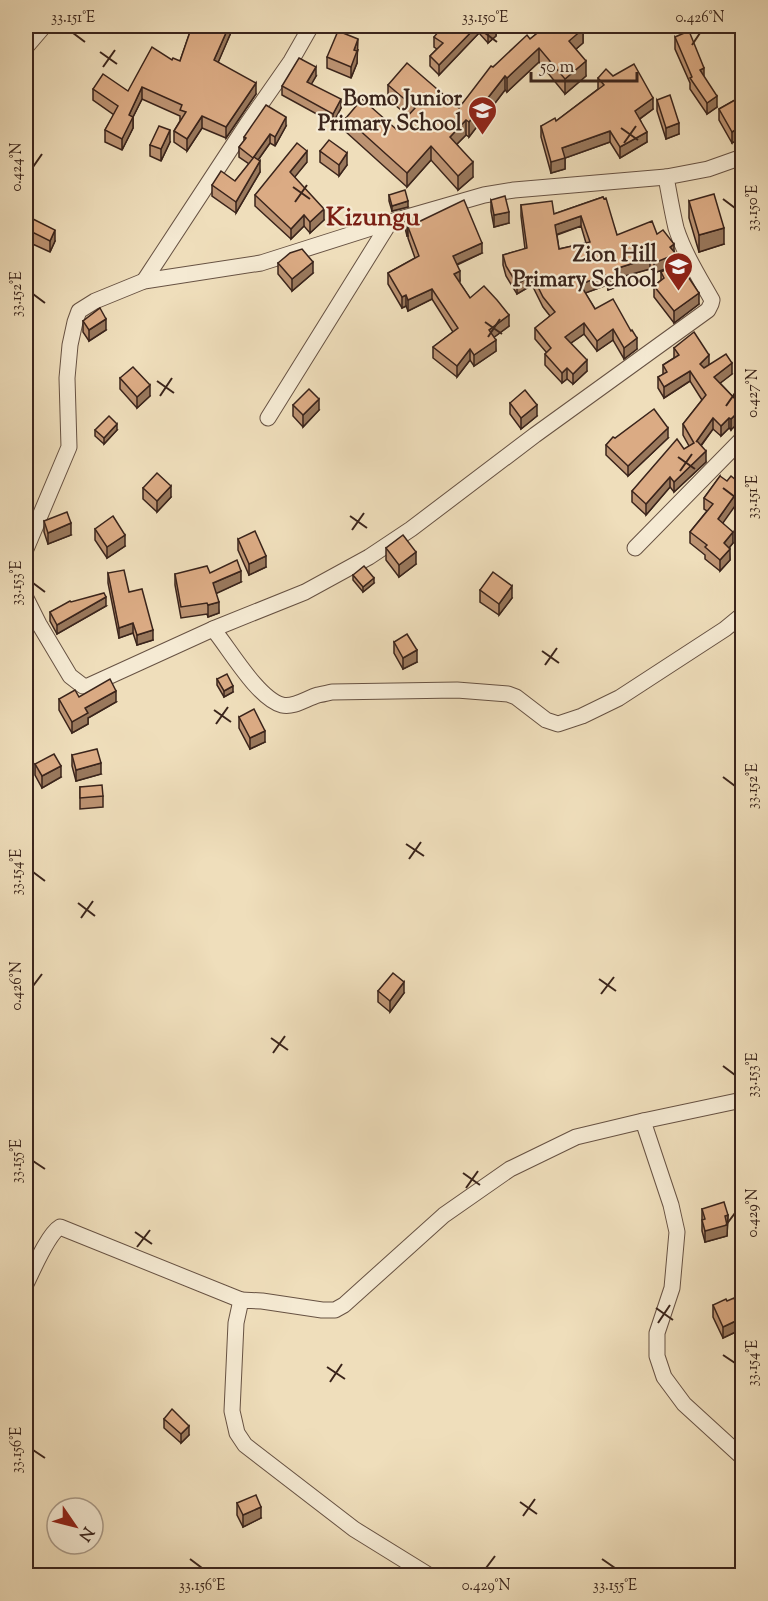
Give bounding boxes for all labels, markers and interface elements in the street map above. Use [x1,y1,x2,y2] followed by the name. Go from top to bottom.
[51,8,95,29] text: 33.151°E
[462,8,508,29] text: 33.150°E
[675,8,725,29] text: 0.426°N
[531,45,638,83] scale bar
[539,55,575,81] text: 50 m
[318,84,463,141] place label: Bomo Junior Primary School
[467,94,499,136] school or university icon: Bomo Junior Primary School
[7,142,28,192] text: 0.424°N
[743,185,764,231] text: 33.150°E
[326,200,420,237] district label: Kizungu
[513,240,658,297] place label: Zion Hill Primary School
[662,250,694,292] school or university icon: Zion Hill Primary School
[7,271,28,317] text: 33.152°E
[743,368,764,418] text: 0.427°N
[743,475,764,519] text: 33.151°E
[7,560,28,606] text: 33.153°E
[743,763,764,809] text: 33.152°E
[7,849,28,895] text: 33.154°E
[7,961,28,1011] text: 0.426°N
[743,1052,764,1098] text: 33.153°E
[7,1139,28,1183] text: 33.155°E
[743,1189,764,1237] text: 0.429°N
[743,1340,764,1386] text: 33.154°E
[7,1427,28,1473] text: 33.156°E
[45,1496,105,1556] north arrow
[72,1521,98,1545] text: N
[179,1576,225,1597] text: 33.156°E
[462,1576,510,1597] text: 0.429°N
[593,1576,637,1597] text: 33.155°E

